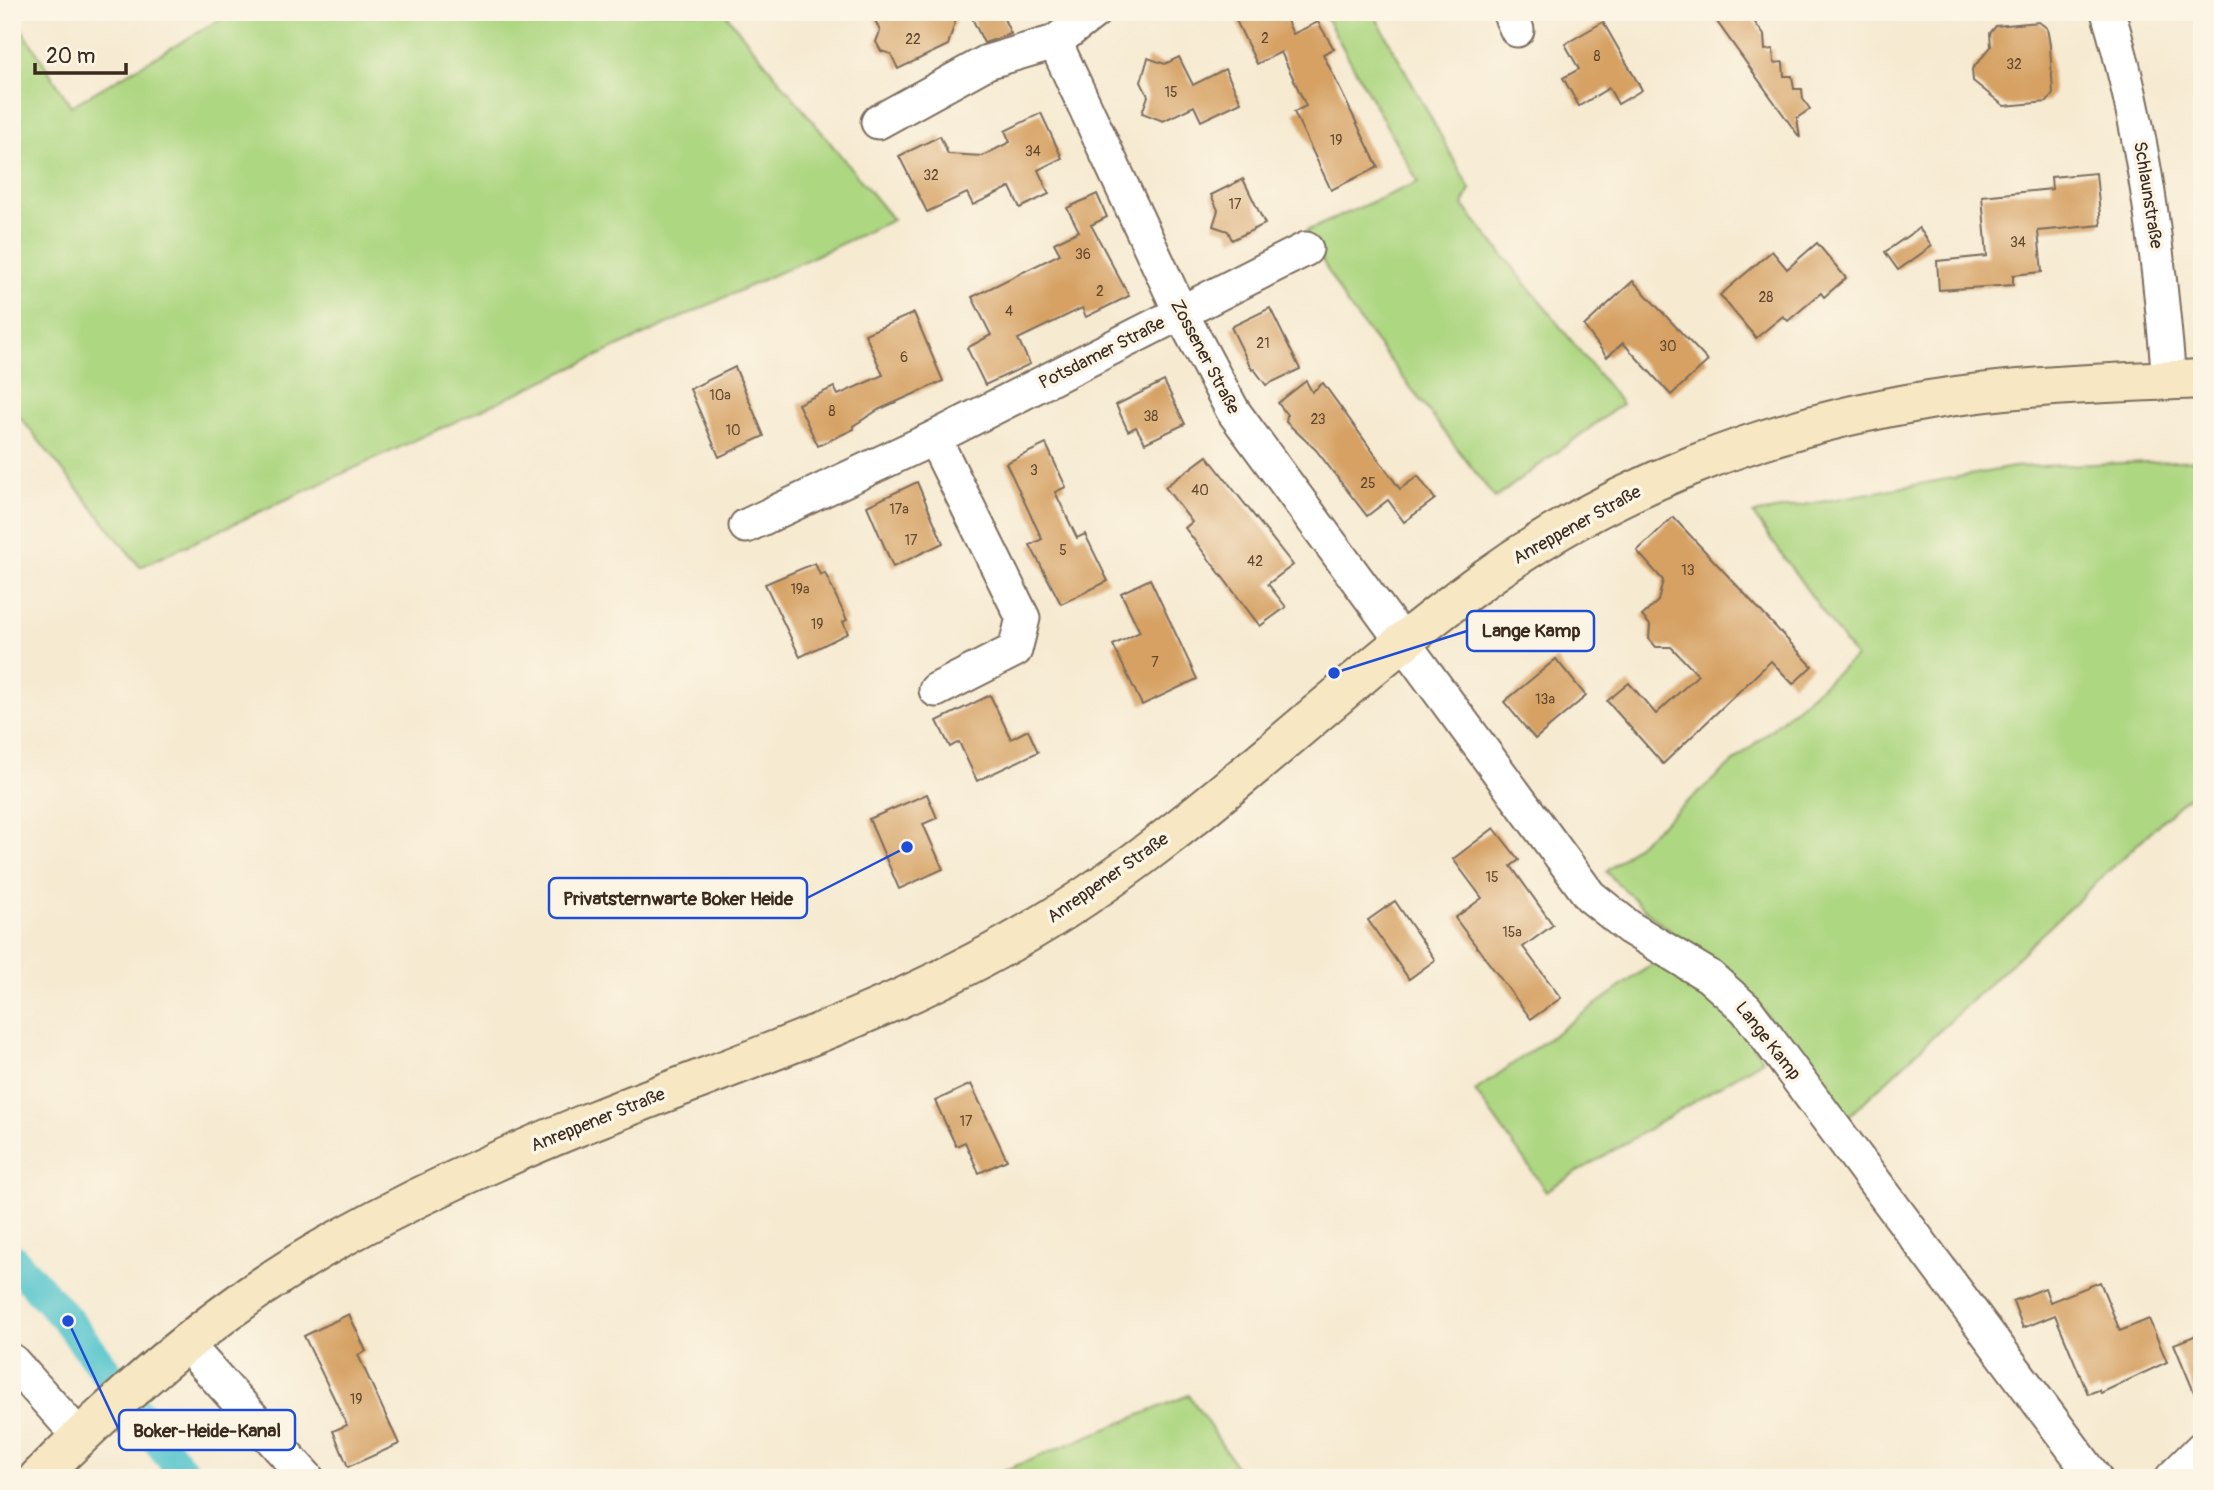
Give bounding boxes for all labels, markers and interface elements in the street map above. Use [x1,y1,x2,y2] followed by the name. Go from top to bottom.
[1261,30,1269,47] house number: 2
[905,31,921,48] house number: 22
[35,32,126,76] scale bar
[46,43,95,70] text: 20 m
[1593,48,1601,65] house number: 8
[2006,56,2022,73] house number: 32
[1164,84,1178,101] house number: 15
[1330,132,1342,149] house number: 19
[2128,140,2168,250] street label: Schlaunstraße
[1025,143,1041,160] house number: 34
[923,167,939,184] house number: 32
[1229,196,1242,213] house number: 17
[2010,234,2026,251] house number: 34
[1075,246,1091,263] house number: 36
[1096,283,1104,300] house number: 2
[1759,289,1773,306] house number: 28
[1165,296,1245,418] street label: Zossener Straße
[1005,303,1013,320] house number: 4
[1035,311,1169,395] street label: Potsdamer Straße
[1256,335,1270,352] house number: 21
[1659,338,1677,355] house number: 30
[900,349,908,366] house number: 6
[709,387,731,404] house number: 10a
[828,403,836,420] house number: 8
[1144,408,1158,425] house number: 38
[1310,411,1326,428] house number: 23
[725,422,741,439] house number: 10
[1030,462,1038,479] house number: 3
[1360,475,1376,492] house number: 25
[1509,480,1645,570] street label: Anreppener Straße
[1191,482,1209,499] house number: 40
[889,501,909,518] house number: 17a
[905,532,918,549] house number: 17
[1059,542,1067,559] house number: 5
[1247,553,1263,570] house number: 42
[1681,562,1695,579] house number: 13
[790,581,810,598] house number: 19a
[1467,611,1594,651] callout: Lange Kamp
[811,616,823,633] house number: 19
[1482,619,1580,643] text: Lange Kamp
[1151,654,1159,671] house number: 7
[1535,691,1555,708] house number: 13a
[1043,828,1173,928] street label: Anreppener Straße
[1485,869,1499,886] house number: 15
[549,878,807,918] callout: Privatsternwarte Boker Heide
[563,887,794,911] text: Privatsternwarte Boker Heide
[1502,924,1522,941] house number: 15a
[1730,997,1806,1085] street label: Lange Kamp
[527,1083,669,1157] street label: Anreppener Straße
[960,1113,973,1130] house number: 17
[350,1391,362,1408] house number: 19
[119,1410,295,1450] callout: Boker-Heide-Kanal
[133,1419,281,1443] text: Boker-Heide-Kanal

